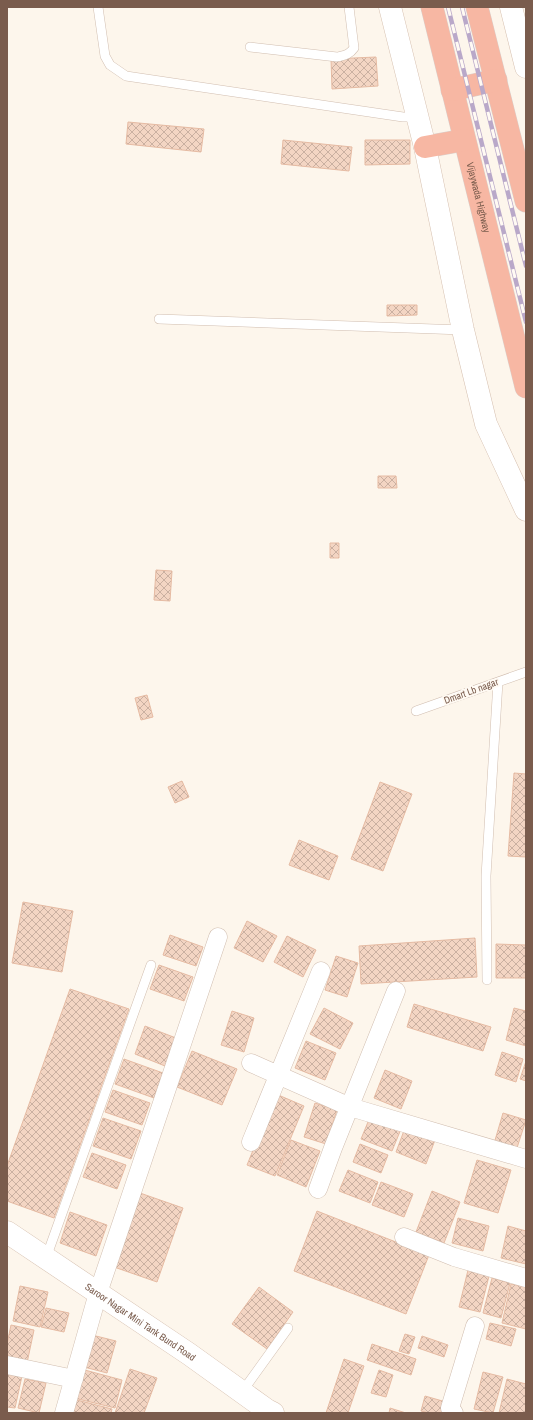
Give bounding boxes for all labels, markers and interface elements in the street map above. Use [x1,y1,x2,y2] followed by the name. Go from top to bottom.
[464,161,494,235] street label: Vijaywada Highway
[442,675,500,707] street label: Dmart Lb nagar
[83,1280,199,1363] street label: Saroor Nagar Mini Tank Bund Road

